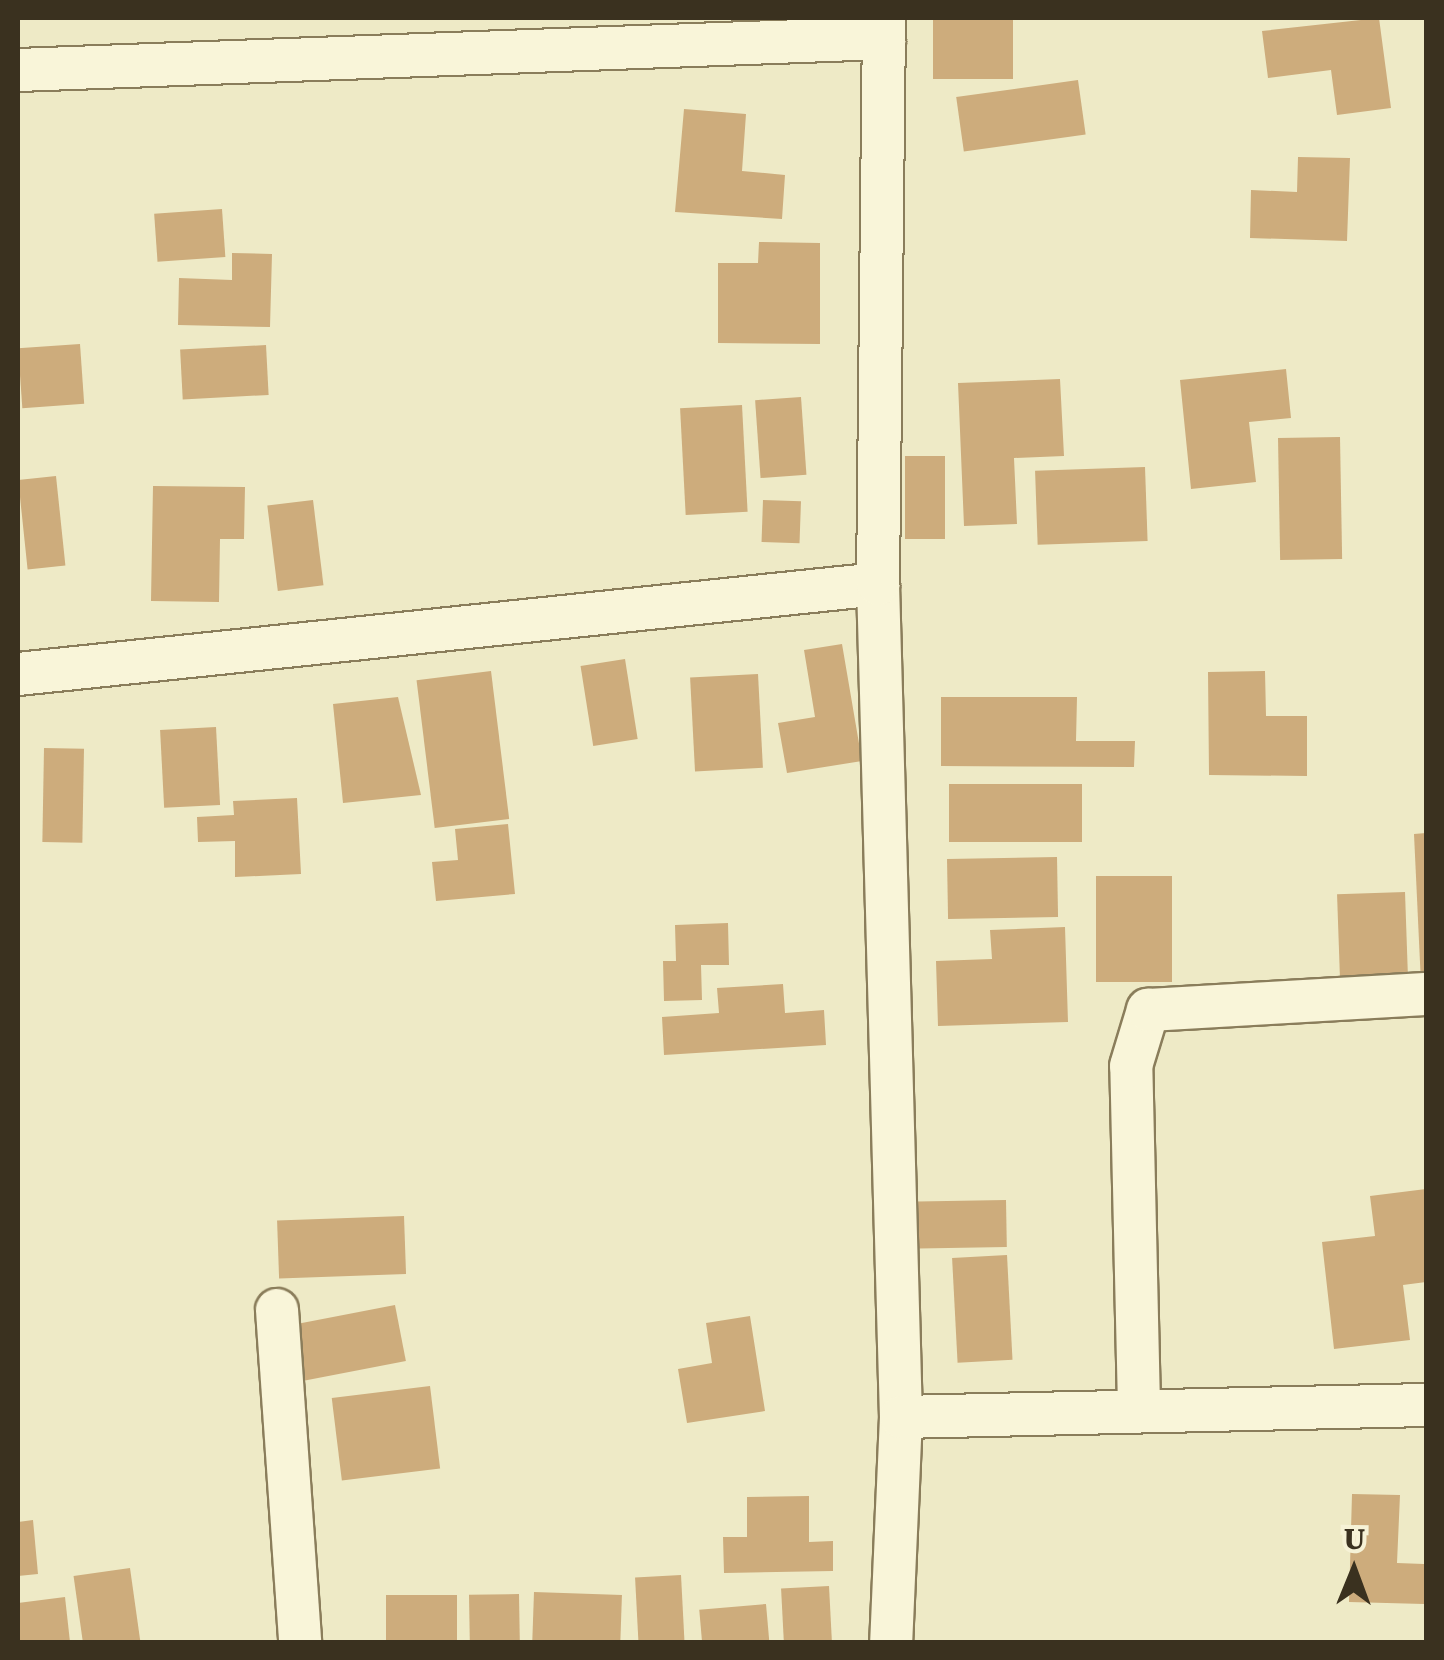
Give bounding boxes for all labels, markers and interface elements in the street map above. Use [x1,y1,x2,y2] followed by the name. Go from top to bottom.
[1304,1520,1404,1620] north arrow
[1343,1523,1366,1556] text: U

